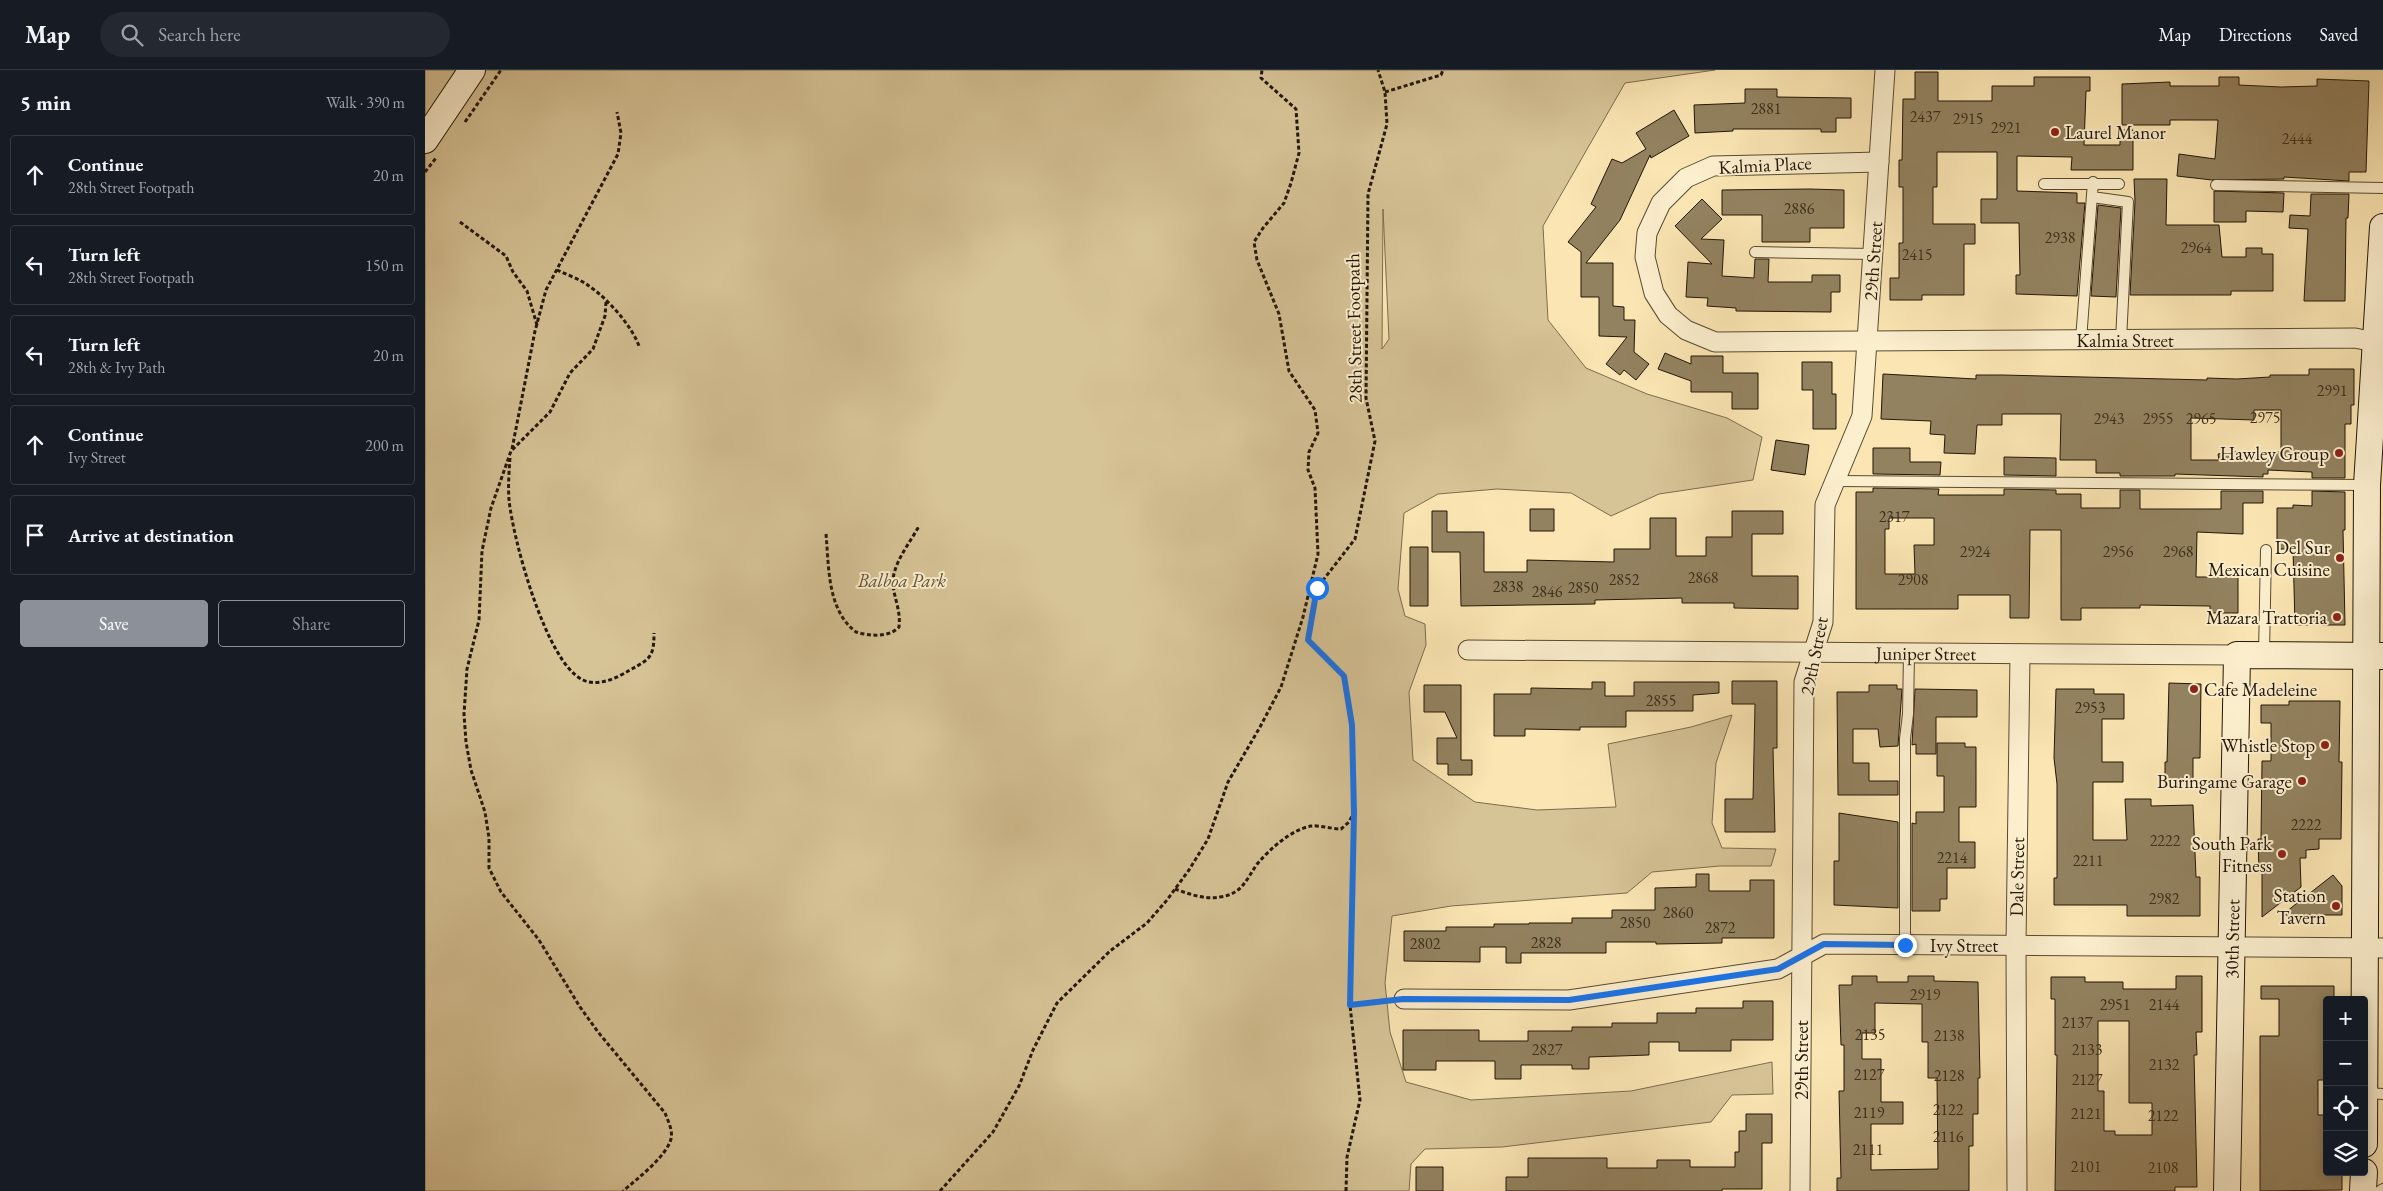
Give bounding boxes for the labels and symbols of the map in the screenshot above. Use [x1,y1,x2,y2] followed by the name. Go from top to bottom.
[1751,98,1781,119] house number: 2881
[1910,106,1941,127] house number: 2437
[1953,108,1983,129] house number: 2915
[1991,117,2021,138] house number: 2921
[2065,120,2167,145] place label: Laurel Manor
[2049,126,2061,138] marker: Laurel Manor
[2282,128,2313,149] house number: 2444
[1718,150,1812,180] street label: Kalmia Place
[1784,198,1815,219] house number: 2886
[1858,220,1888,302] street label: 29th Street
[2045,227,2076,248] house number: 2938
[2181,237,2212,258] house number: 2964
[1902,244,1932,265] house number: 2415
[1340,253,1368,403] street label: 28th Street Footpath
[2076,328,2174,353] street label: Kalmia Street
[2317,380,2347,401] house number: 2991
[2250,407,2280,428] house number: 2975
[2094,408,2125,429] house number: 2943
[2143,408,2173,429] house number: 2955
[2186,408,2216,429] house number: 2965
[2220,441,2329,466] place label: Hawley Group
[2333,447,2345,459] marker: Hawley Group
[1879,506,1910,527] house number: 2317
[2208,535,2331,582] place label: Del Sur Mexican Cuisine
[1960,541,1991,562] house number: 2924
[2103,541,2134,562] house number: 2956
[2163,541,2194,562] house number: 2968
[2334,552,2346,564] marker: Del Sur Mexican Cuisine
[1688,567,1719,588] house number: 2868
[857,568,947,593] park label: Balboa Park
[1609,569,1640,590] house number: 2852
[1898,569,1929,590] house number: 2908
[1493,576,1524,597] house number: 2838
[1306,577,1329,600] route start
[1568,577,1599,598] house number: 2850
[1532,581,1563,602] house number: 2846
[2206,605,2327,630] place label: Mazara Trattoria
[2331,611,2343,623] marker: Mazara Trattoria
[1794,615,1834,697] street label: 29th Street
[1874,640,1976,666] street label: Juniper Street
[2204,677,2317,702] place label: Cafe Madeleine
[2188,683,2200,695] marker: Cafe Madeleine
[1646,690,1676,711] house number: 2855
[2075,697,2106,718] house number: 2953
[2221,733,2315,758] place label: Whistle Stop
[2319,739,2331,751] marker: Whistle Stop
[2157,769,2292,794] place label: Buringame Garage
[2296,775,2308,787] marker: Buringame Garage
[2291,814,2322,835] house number: 2222
[2150,830,2181,851] house number: 2222
[2192,831,2273,878] place label: South Park Fitness
[2004,837,2030,917] street label: Dale Street
[1937,847,1968,868] house number: 2214
[2276,848,2288,860] marker: South Park Fitness
[2073,850,2103,871] house number: 2211
[2274,883,2326,930] place label: Station Tavern
[2149,888,2180,909] house number: 2982
[2218,899,2245,979] street label: 30th Street
[2330,900,2342,912] marker: Station Tavern
[1663,902,1694,923] house number: 2860
[1620,912,1651,933] house number: 2850
[1705,917,1736,938] house number: 2872
[1531,932,1562,953] house number: 2828
[1410,933,1441,954] house number: 2802
[1930,933,1998,958] street label: Ivy Street
[1894,934,1917,957] route end
[1910,984,1941,1005] house number: 2919
[2100,994,2130,1015] house number: 2951
[2149,994,2180,1015] house number: 2144
[2062,1012,2093,1033] house number: 2137
[1789,1020,1814,1100] street label: 29th Street
[1855,1024,1885,1045] house number: 2135
[1934,1025,1965,1046] house number: 2138
[1532,1039,1563,1060] house number: 2827
[2072,1039,2103,1060] house number: 2133
[2149,1054,2180,1075] house number: 2132
[1854,1064,1885,1085] house number: 2127
[1934,1065,1965,1086] house number: 2128
[2072,1069,2103,1090] house number: 2127
[1933,1099,1964,1120] house number: 2122
[1854,1102,1885,1123] house number: 2119
[2071,1103,2101,1124] house number: 2121
[2148,1105,2179,1126] house number: 2122
[1933,1126,1964,1147] house number: 2116
[1853,1139,1883,1160] house number: 2111
[2071,1156,2101,1177] house number: 2101
[2148,1157,2179,1178] house number: 2108

